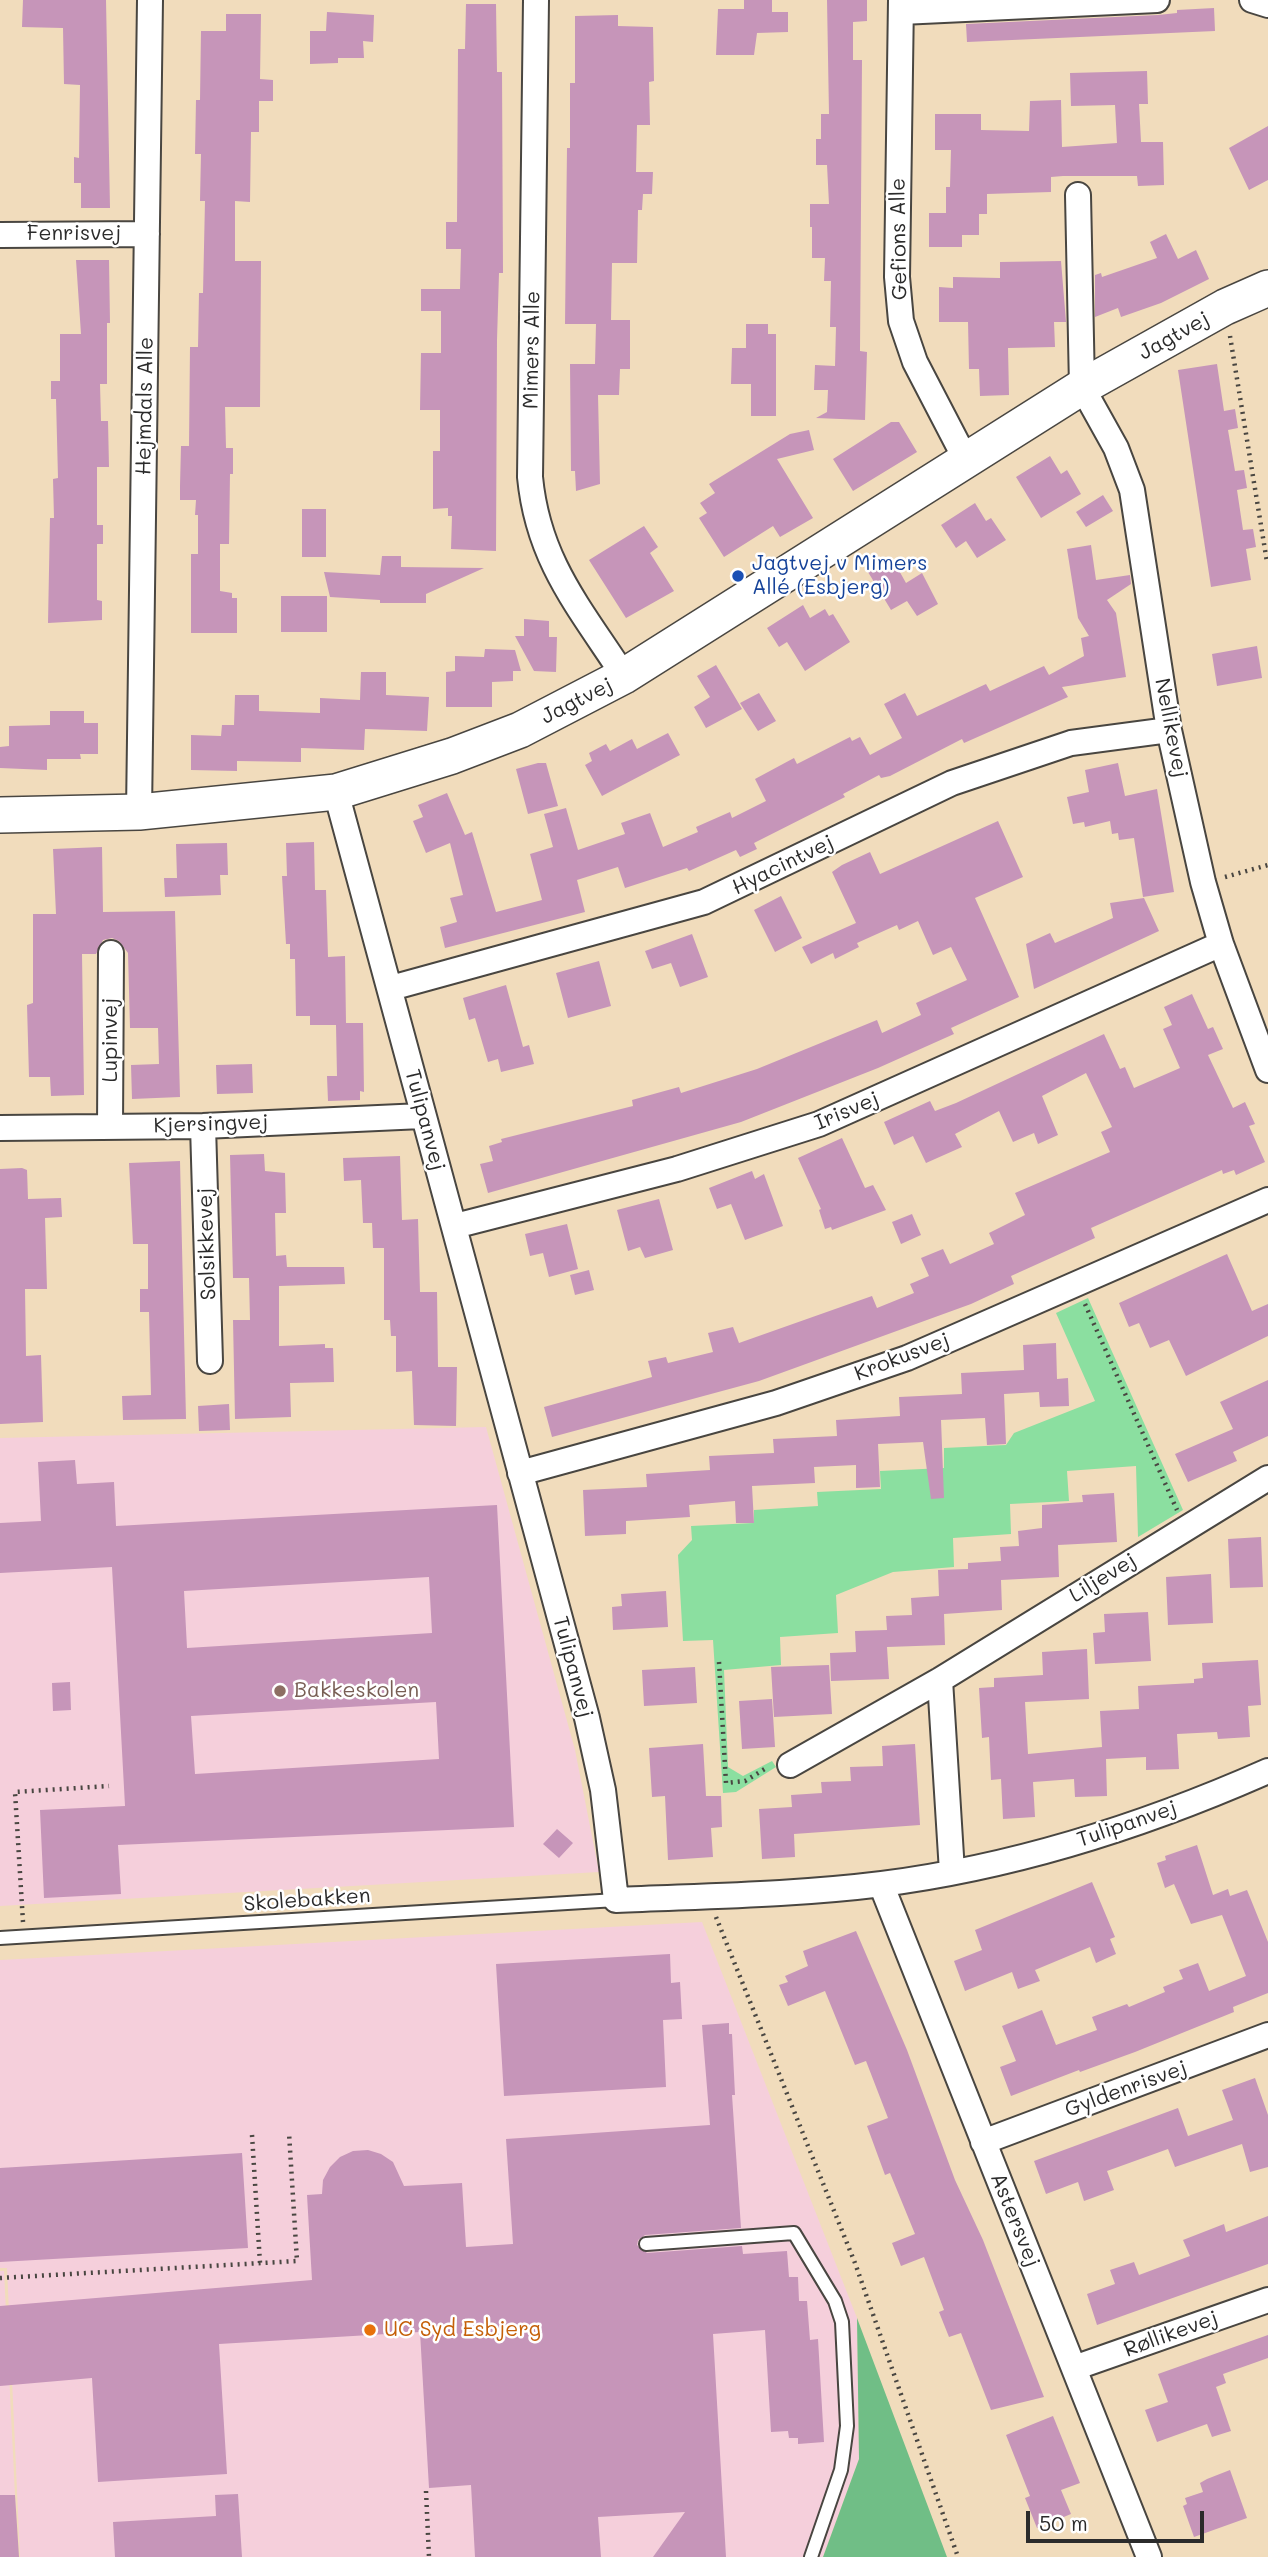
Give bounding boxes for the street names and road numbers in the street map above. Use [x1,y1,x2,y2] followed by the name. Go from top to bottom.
[885,178,913,300] street label: Gefions Alle
[27,221,121,247] street label: Fenrisvej
[518,291,546,409] street label: Mimers Alle
[1134,306,1214,366] street label: Jagtvej
[131,337,159,475] street label: Hejmdals Alle
[537,672,617,730] street label: Jagtvej
[1149,676,1193,780] street label: Nellikevej
[728,830,838,900] street label: Hyacintvej
[98,998,124,1082] street label: Lupinvej
[399,1067,451,1173] street label: Tulipanvej
[811,1086,883,1136] street label: Irisvej
[153,1109,269,1139] street label: Kjersingvej
[192,1187,222,1301] street label: Solsikkevej
[851,1327,953,1387] street label: Krokusvej
[1065,1548,1141,1608] street label: Liljevej
[547,1614,599,1720] street label: Tulipanvej
[1074,1795,1180,1853] street label: Tulipanvej
[243,1883,371,1917] street label: Skolebakken
[1062,2055,1190,2123] street label: Gyldenrisvej
[985,2169,1045,2271] street label: Astersvej
[1120,2305,1222,2363] street label: Røllikevej

